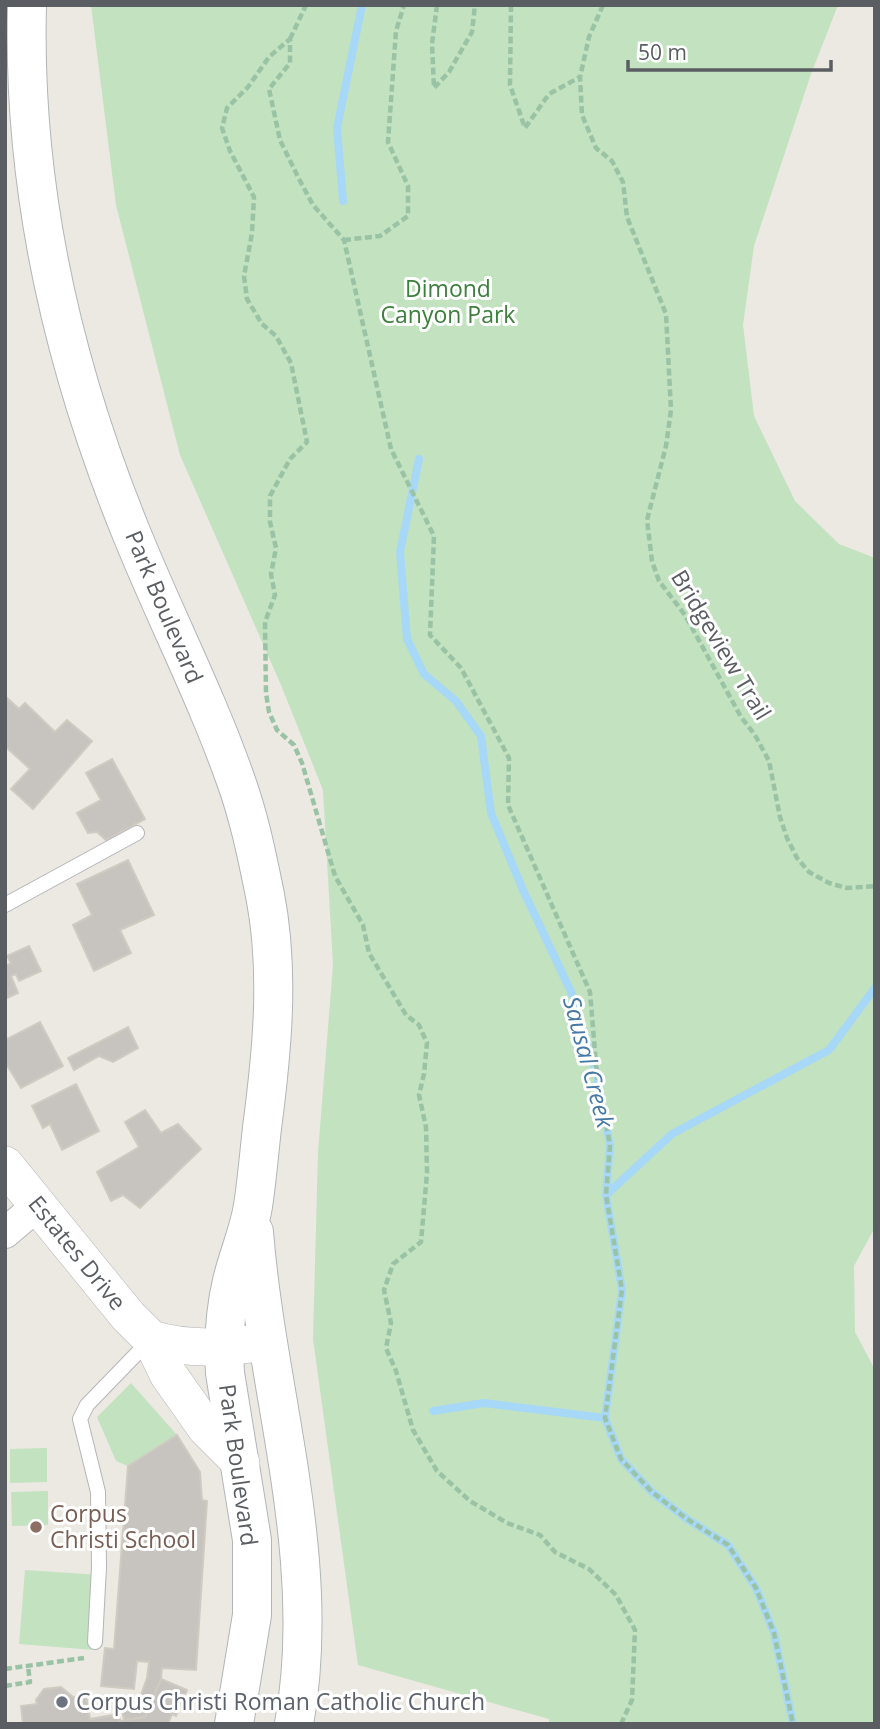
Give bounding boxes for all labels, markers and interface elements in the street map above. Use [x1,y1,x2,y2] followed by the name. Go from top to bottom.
[628,28,831,72] scale bar
[638,38,687,66] text: 50 m
[381,272,515,330] park label: Dimond Canyon Park
[118,525,212,688] street label: Park Boulevard
[664,563,779,726] street label: Bridgeview Trail
[556,992,623,1132] water label: Sausal Creek
[22,1188,134,1316] street label: Estates Drive
[212,1382,266,1548] street label: Park Boulevard
[50,1497,196,1555] place label: Corpus Christi School
[28,1519,44,1535] marker: Corpus Christi School
[76,1685,485,1717] place label: Corpus Christi Roman Catholic Church
[54,1694,70,1710] marker: Corpus Christi Roman Catholic Church

